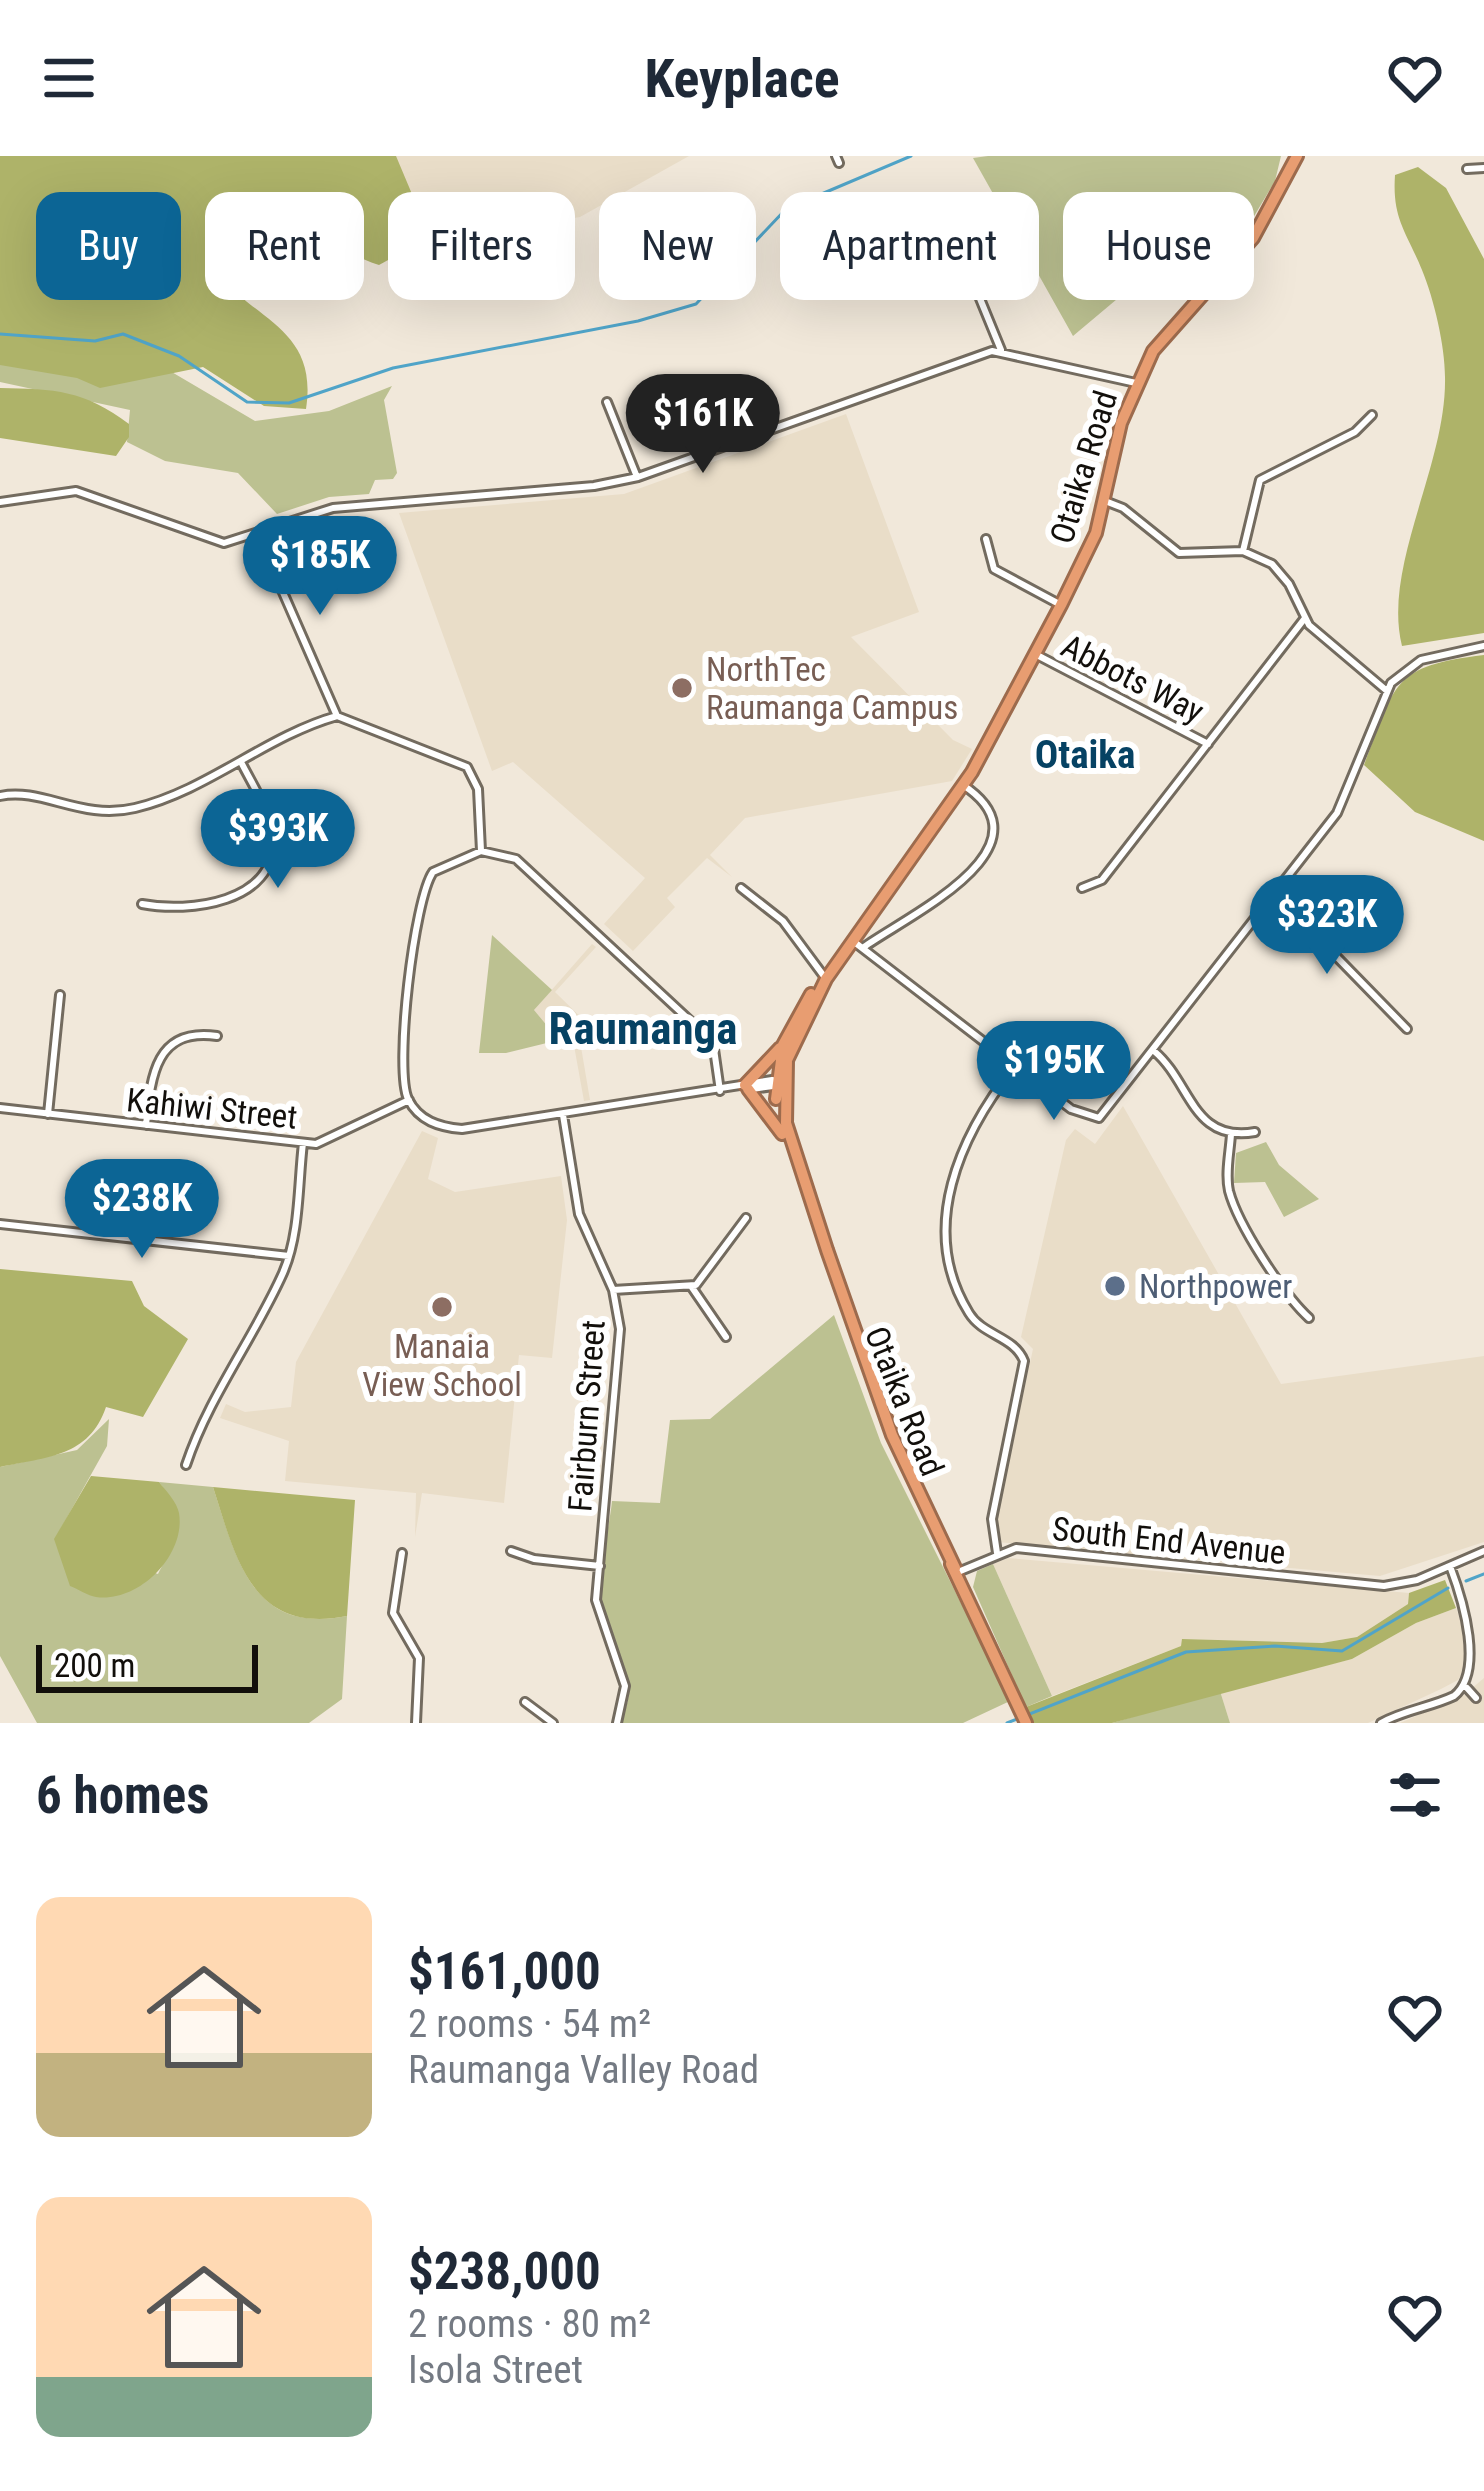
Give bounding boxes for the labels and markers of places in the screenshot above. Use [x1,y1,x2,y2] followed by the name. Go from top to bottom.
[619,374,787,476] pin: $161K
[236,516,404,618] pin: $185K
[706,650,958,727] place label: NorthTec Raumanga Campus
[669,675,695,701] marker: NorthTec Raumanga Campus
[194,789,362,891] pin: $393K
[1243,875,1411,977] pin: $323K
[970,1021,1138,1123] pin: $195K
[58,1159,226,1261] pin: $238K
[1139,1267,1292,1306] place label: Northpower
[1102,1273,1128,1299] marker: Northpower
[429,1294,455,1320] marker: Manaia View School
[362,1327,522,1404] place label: Manaia View School

